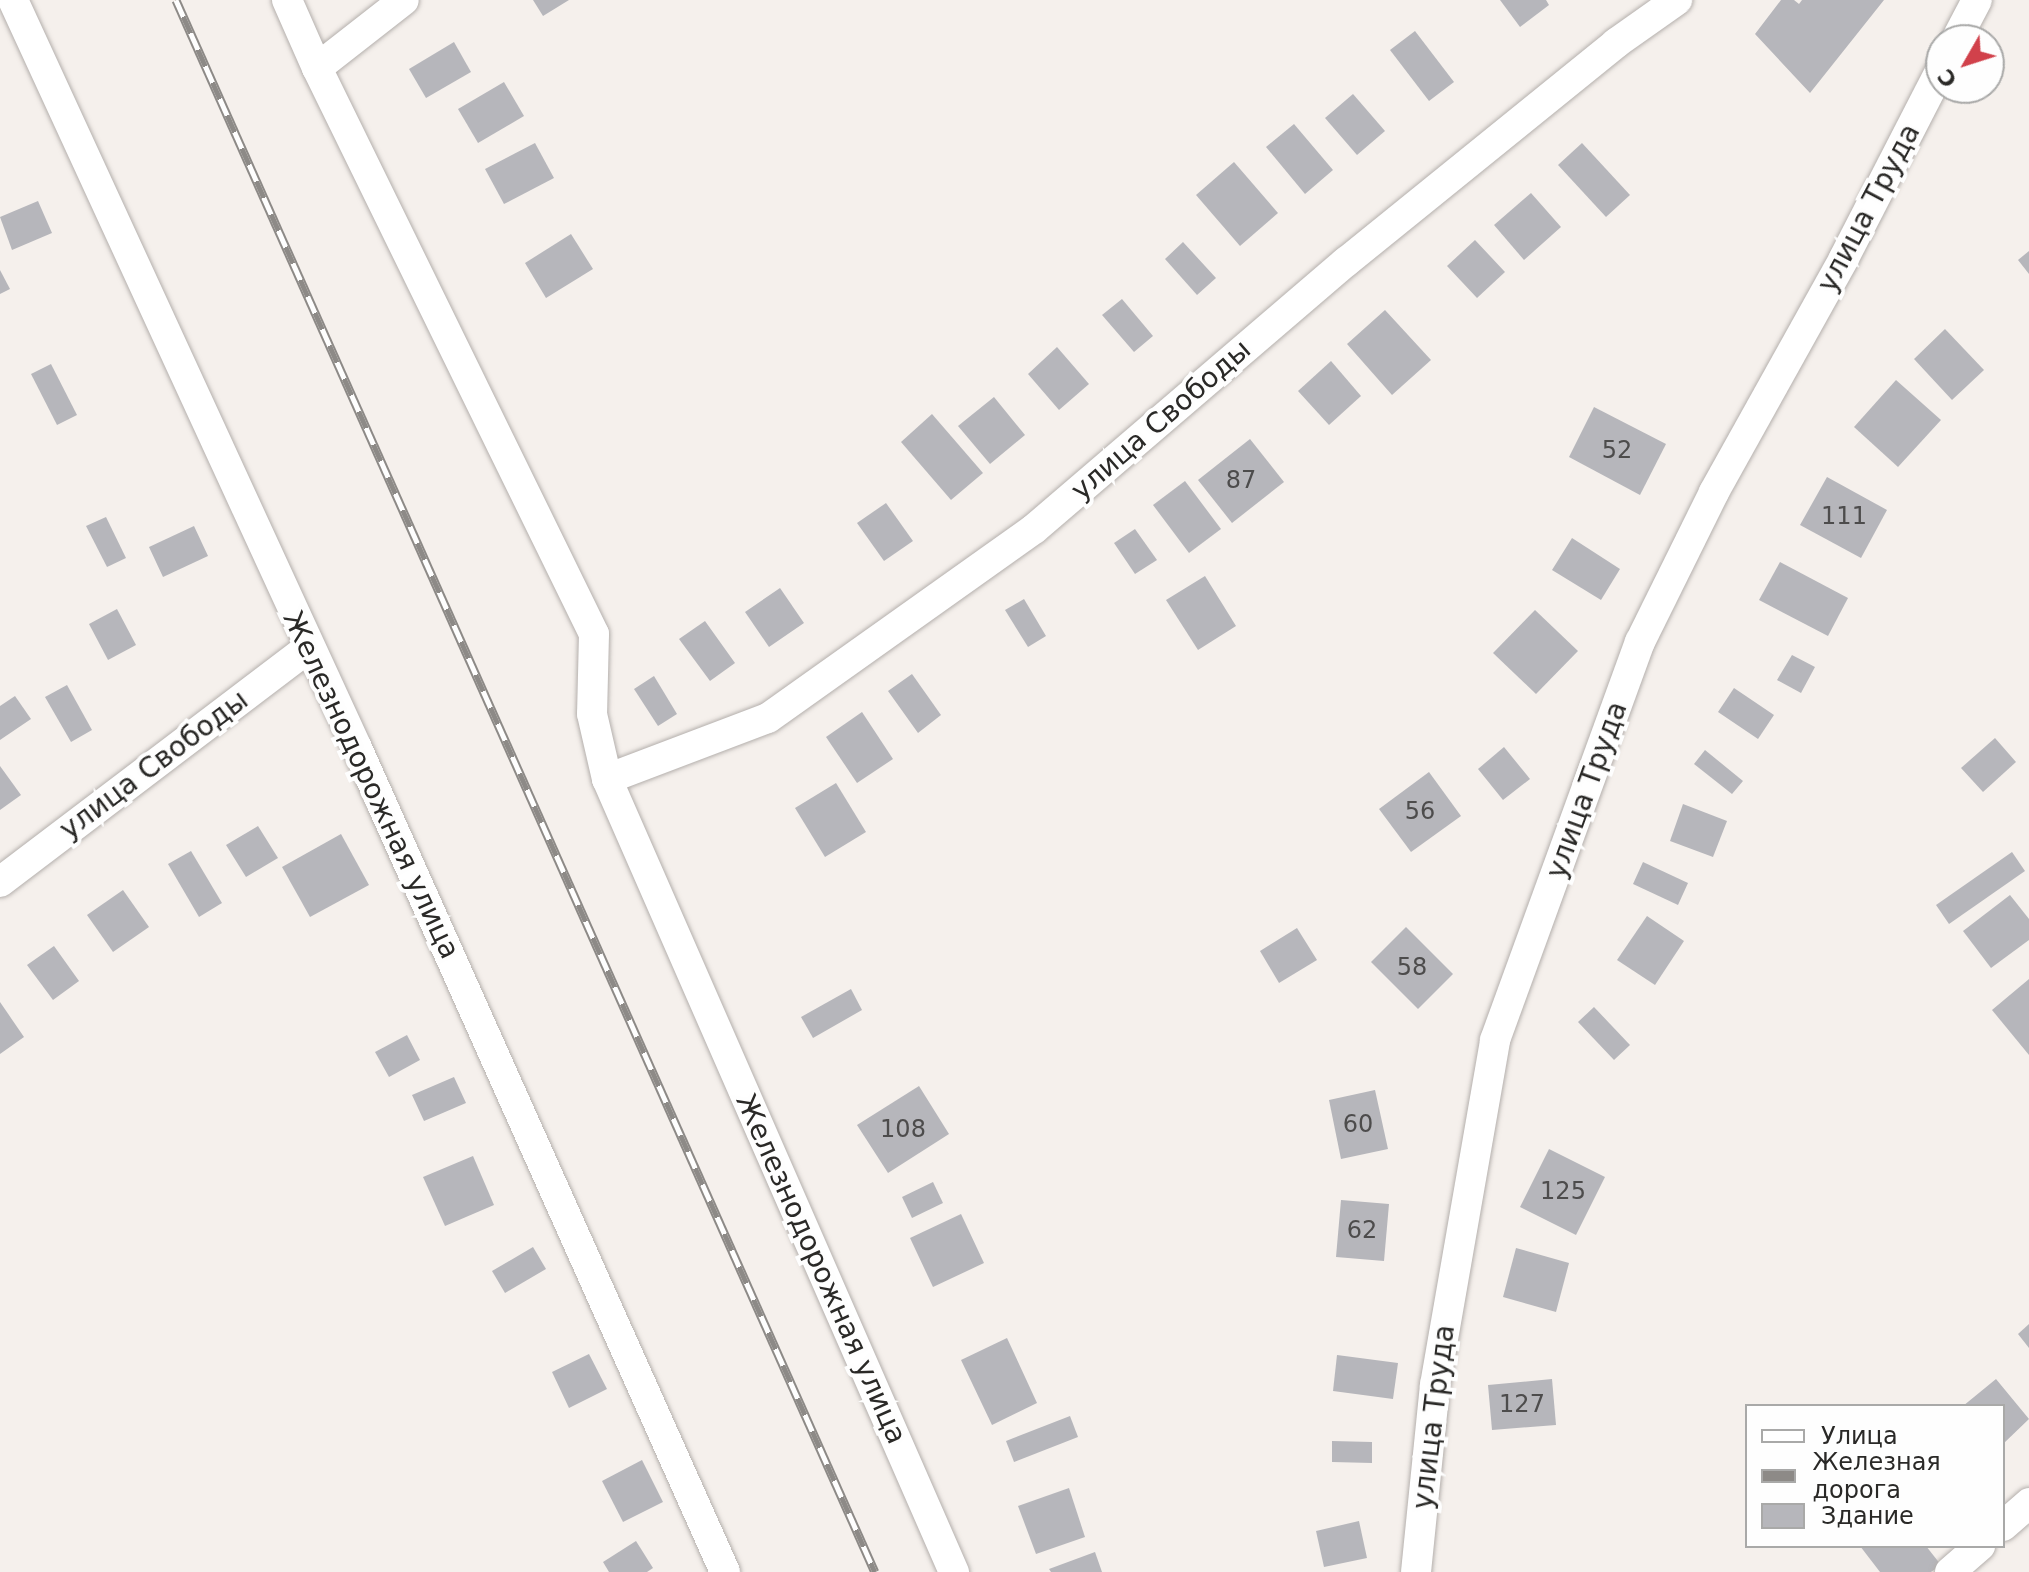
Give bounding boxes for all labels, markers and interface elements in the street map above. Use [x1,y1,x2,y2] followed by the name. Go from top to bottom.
[1925,24,2005,104] north arrow
[1933,64,1962,92] text: С
[1811,118,1927,298] street label: улица Труда
[1064,333,1258,507] street label: улица Свободы
[1602,437,1632,465] house number: 52
[1226,467,1256,495] house number: 87
[1821,503,1867,531] house number: 111
[276,606,466,964] street label: Железнодорожная улица
[53,683,255,847] street label: улица Свободы
[1539,697,1635,883] street label: улица Труда
[1405,798,1435,826] house number: 56
[1397,954,1427,982] house number: 58
[728,1089,914,1449] street label: Железнодорожная улица
[1343,1111,1373,1139] house number: 60
[880,1116,926,1144] house number: 108
[1540,1178,1586,1206] house number: 125
[1347,1217,1377,1245] house number: 62
[1406,1323,1462,1511] street label: улица Труда
[1499,1391,1545,1419] house number: 127
[1745,1404,2005,1548] legend
[1821,1422,1898,1450] text: Улица
[1812,1448,1941,1504] text: Железная дорога
[1821,1502,1914,1530] text: Здание

